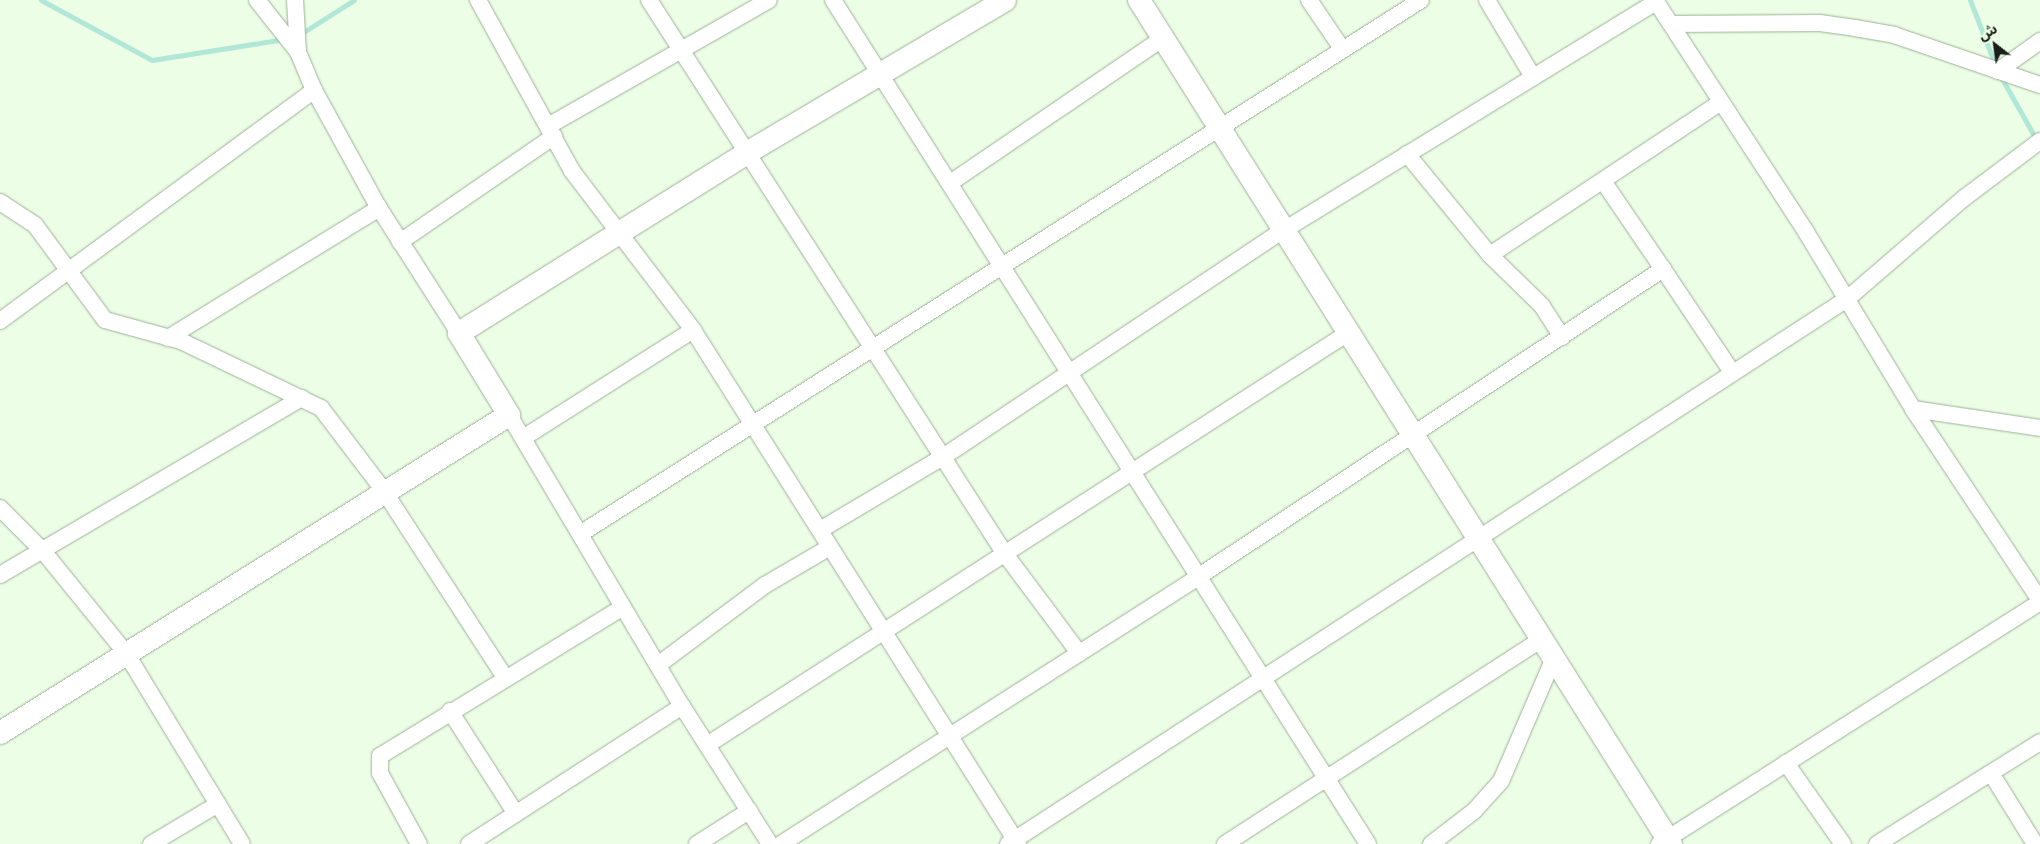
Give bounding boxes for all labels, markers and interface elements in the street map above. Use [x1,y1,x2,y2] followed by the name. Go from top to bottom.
[1970,20,2020,70] north arrow
[1975,20,2000,44] text: ش

